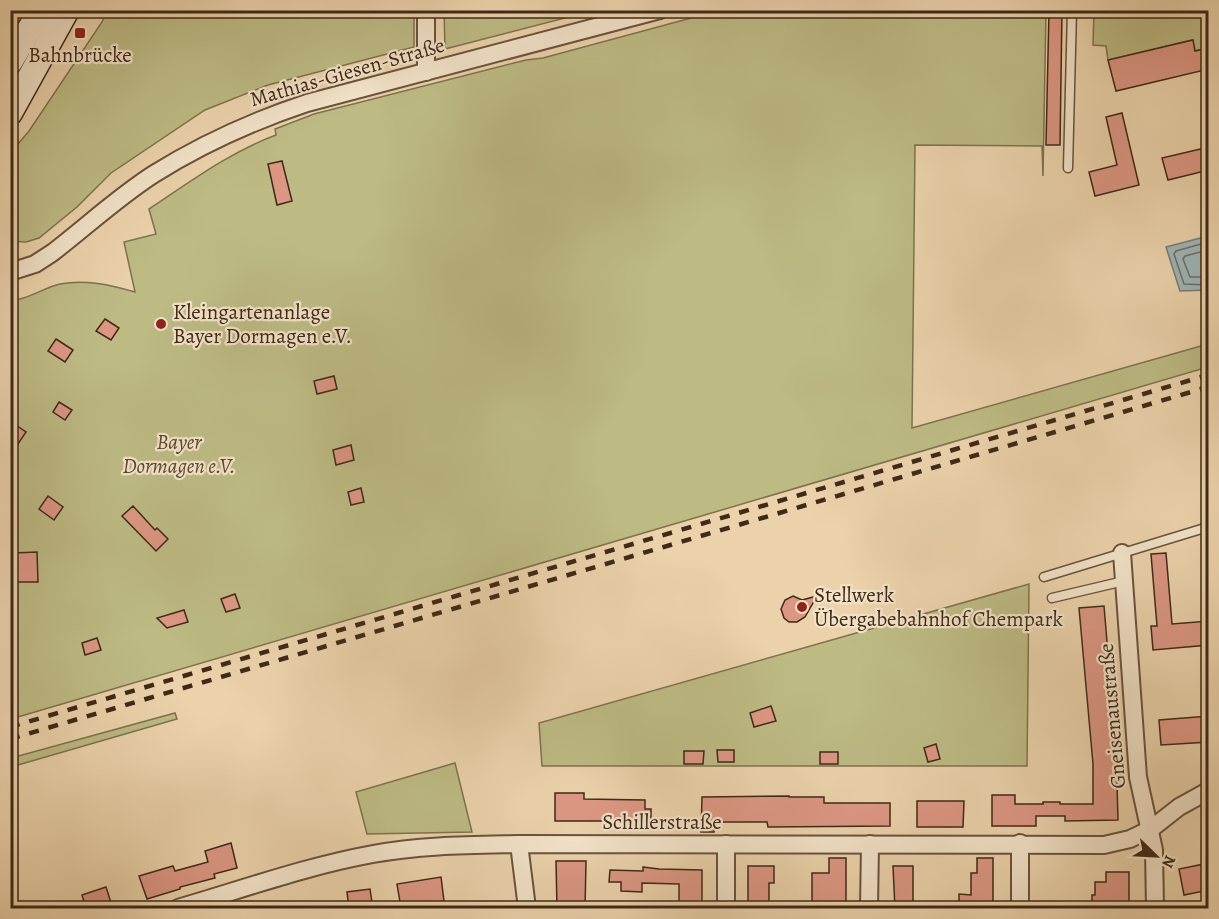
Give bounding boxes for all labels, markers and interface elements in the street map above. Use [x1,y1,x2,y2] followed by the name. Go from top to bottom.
[73,26,87,40] marker: Bahnbrücke
[246,31,448,113] street label: Mathias-Giesen-Straße
[28,41,132,69] place label: Bahnbrücke
[173,298,352,350] place label: Kleingartenanlage Bayer Dormagen e.V.
[154,317,168,331] marker: Kleingartenanlage Bayer Dormagen e.V.
[122,428,236,480] park label: Bayer Dormagen e.V.
[814,581,1064,633] place label: Stellwerk Übergabebahnhof Chempark
[795,600,809,614] marker: Stellwerk Übergabebahnhof Chempark
[1092,642,1132,790] street label: Gneisenaustraße
[602,808,722,836] street label: Schillerstraße
[1126,826,1186,886] north arrow
[1156,852,1181,872] text: N

